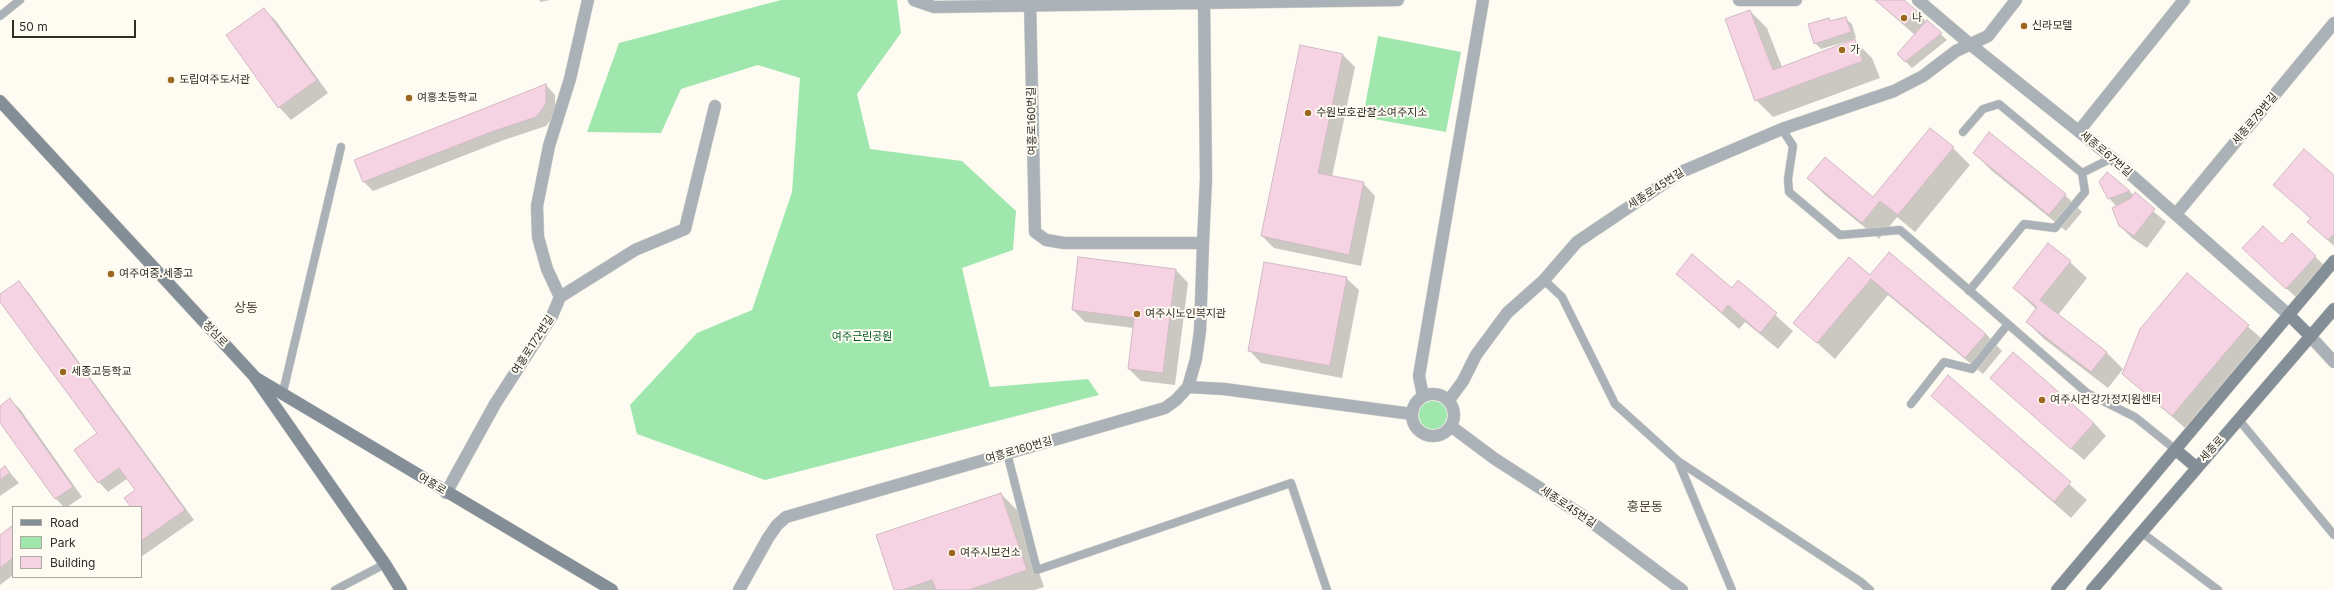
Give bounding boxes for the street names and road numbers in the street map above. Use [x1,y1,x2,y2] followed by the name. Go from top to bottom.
[1025,86,1039,156] street label: 여흥로160번길
[2230,90,2280,148] street label: 세종로79번길
[2077,128,2135,180] street label: 세종로67번길
[1625,166,1687,212] street label: 세종로45번길
[509,313,557,377] street label: 여흥로172번길
[200,318,230,350] street label: 청심로
[2197,433,2227,465] street label: 세종로
[984,434,1054,466] street label: 여흥로160번길
[416,471,448,497] street label: 여흥로
[1538,484,1598,530] street label: 세종로45번길

